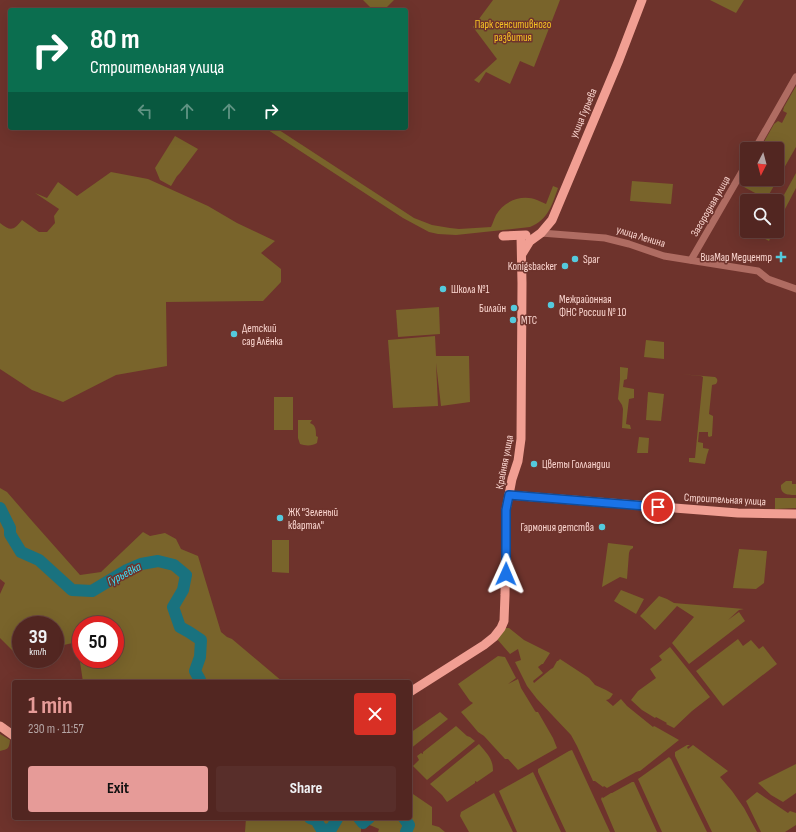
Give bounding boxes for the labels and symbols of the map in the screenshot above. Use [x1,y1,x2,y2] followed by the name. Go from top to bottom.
[475,18,552,44] park label: Парк сенситивного развития
[567,86,600,140] street label: улица Гурьева
[740,142,784,186] north arrow
[688,174,733,239] street label: Загородная улица
[615,223,667,250] street label: улица Ленина
[700,251,772,264] place label: ВиаМар Медцентр
[775,251,787,263] marker: ВиаМар Медцентр
[583,253,600,266] place label: Spar
[570,254,580,264] marker: Spar
[508,260,557,273] place label: Konigsbacker
[560,261,570,271] marker: Konigsbacker
[451,283,489,296] place label: Школа №1
[438,284,448,294] marker: Школа №1
[559,293,626,319] place label: Межрайонная ФНС России № 10
[546,300,556,310] marker: Межрайонная ФНС России № 10
[479,302,506,315] place label: Билайн
[509,303,519,313] marker: Билайн
[521,314,537,327] place label: МТС
[508,315,518,325] marker: МТС
[242,322,283,348] place label: Детский сад Алёнка
[229,329,239,339] marker: Детский сад Алёнка
[493,434,516,490] street label: Крайняя улица
[542,458,611,471] place label: Цветы Голландии
[529,459,539,469] marker: Цветы Голландии
[641,490,675,524] pin
[684,491,766,508] street label: Строительная улица
[288,506,339,532] place label: ЖК "Зеленый квартал"
[275,513,285,523] marker: ЖК "Зеленый квартал"
[521,521,594,534] place label: Гармония детства
[597,522,607,532] marker: Гармония детства
[485,553,527,595] position arrow
[105,559,144,589] water label: Гурьевка
[72,616,124,668] speed limit sign: 50

